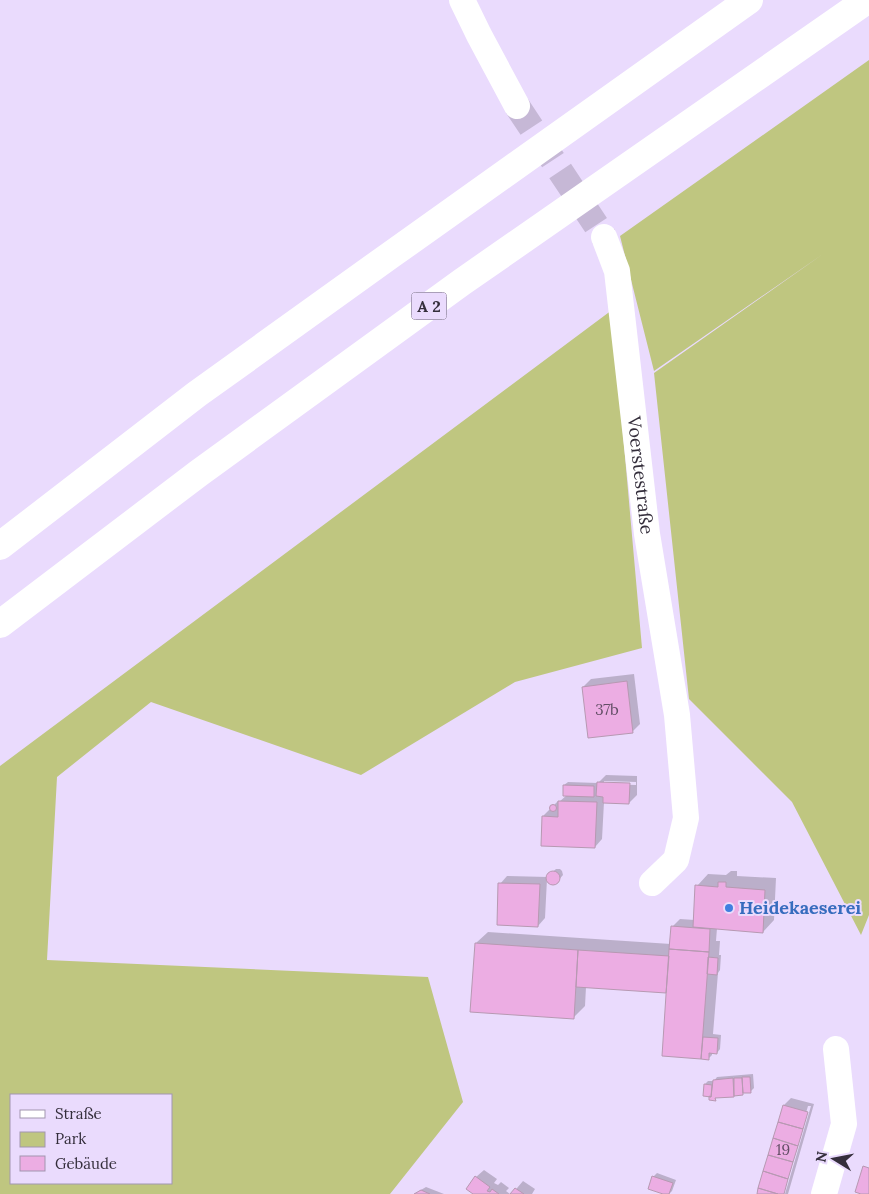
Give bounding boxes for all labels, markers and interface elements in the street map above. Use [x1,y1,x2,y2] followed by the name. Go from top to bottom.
[412,292,446,320] road number: A 2
[623,414,659,536] street label: Voerstestraße
[595,700,619,719] house number: 37b
[739,896,861,919] place label: Heidekaeserei
[723,902,735,914] marker: Heidekaeserei
[10,1094,172,1184] legend
[55,1104,102,1123] text: Straße
[55,1129,86,1148] text: Park
[809,1134,859,1184] north arrow
[776,1140,790,1159] house number: 19
[811,1150,831,1164] text: N
[55,1154,117,1173] text: Gebäude

